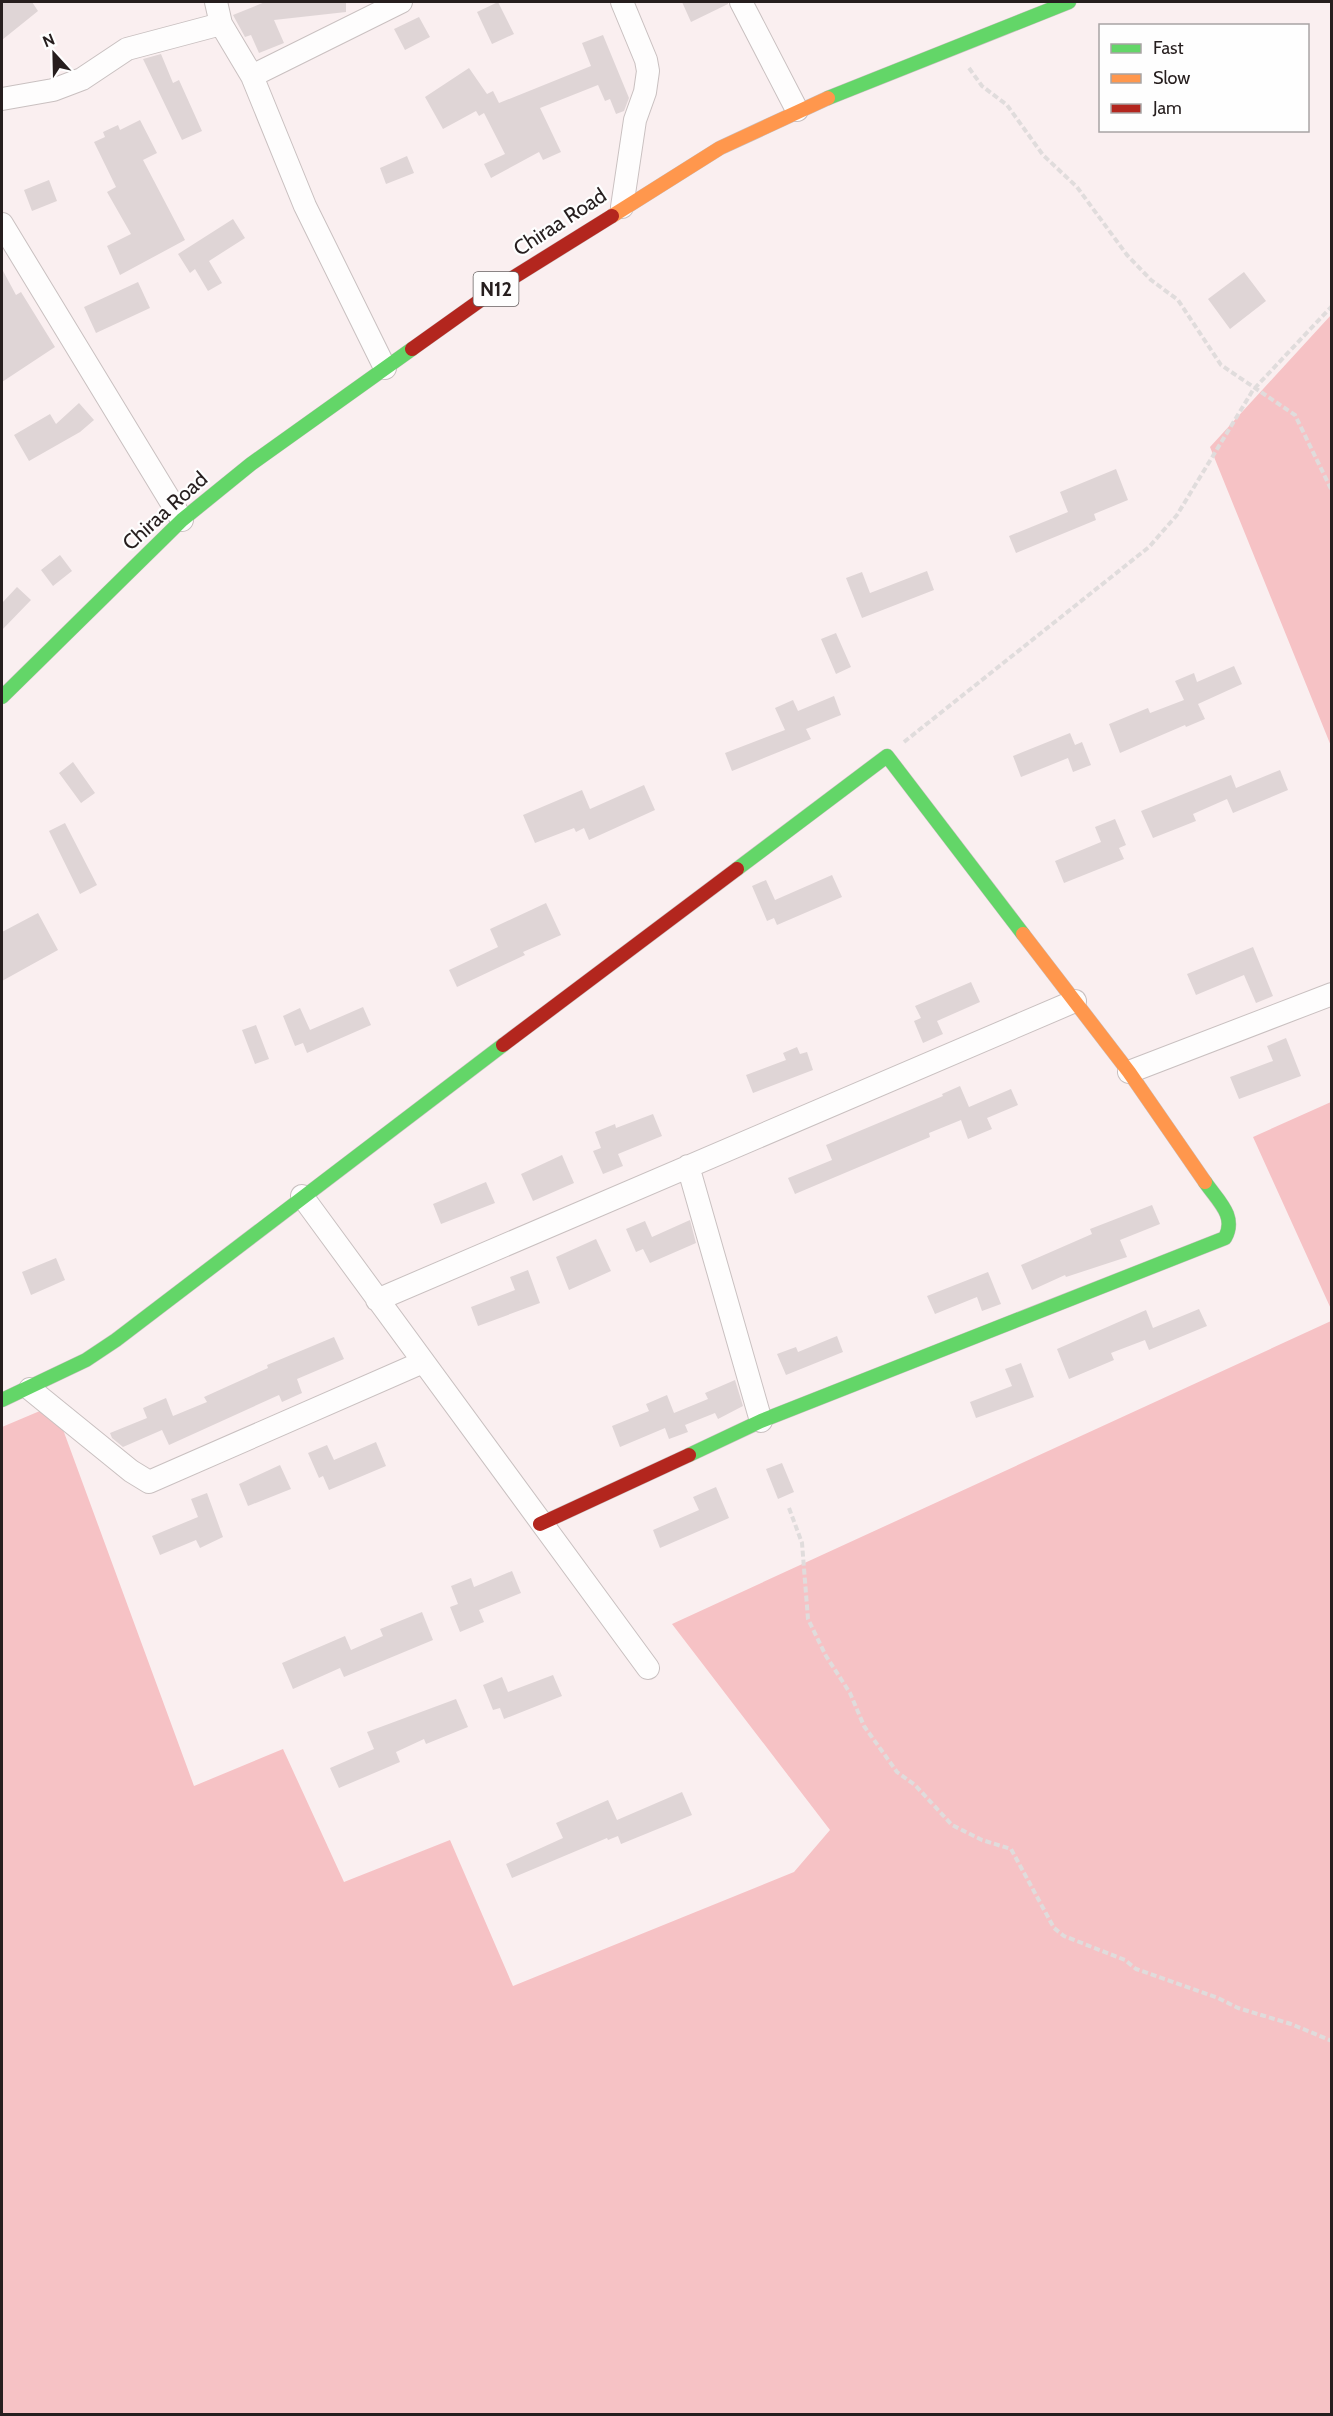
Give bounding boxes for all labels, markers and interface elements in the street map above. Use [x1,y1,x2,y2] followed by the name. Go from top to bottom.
[24,24,84,84] north arrow
[1099,24,1309,132] legend
[40,30,57,51] text: N
[1153,37,1184,59] text: Fast
[1153,67,1190,89] text: Slow
[1152,97,1182,119] text: Jam
[509,182,611,261] street label: Chiraa Road
[474,272,518,306] road number: N12
[117,466,212,555] street label: Chiraa Road

